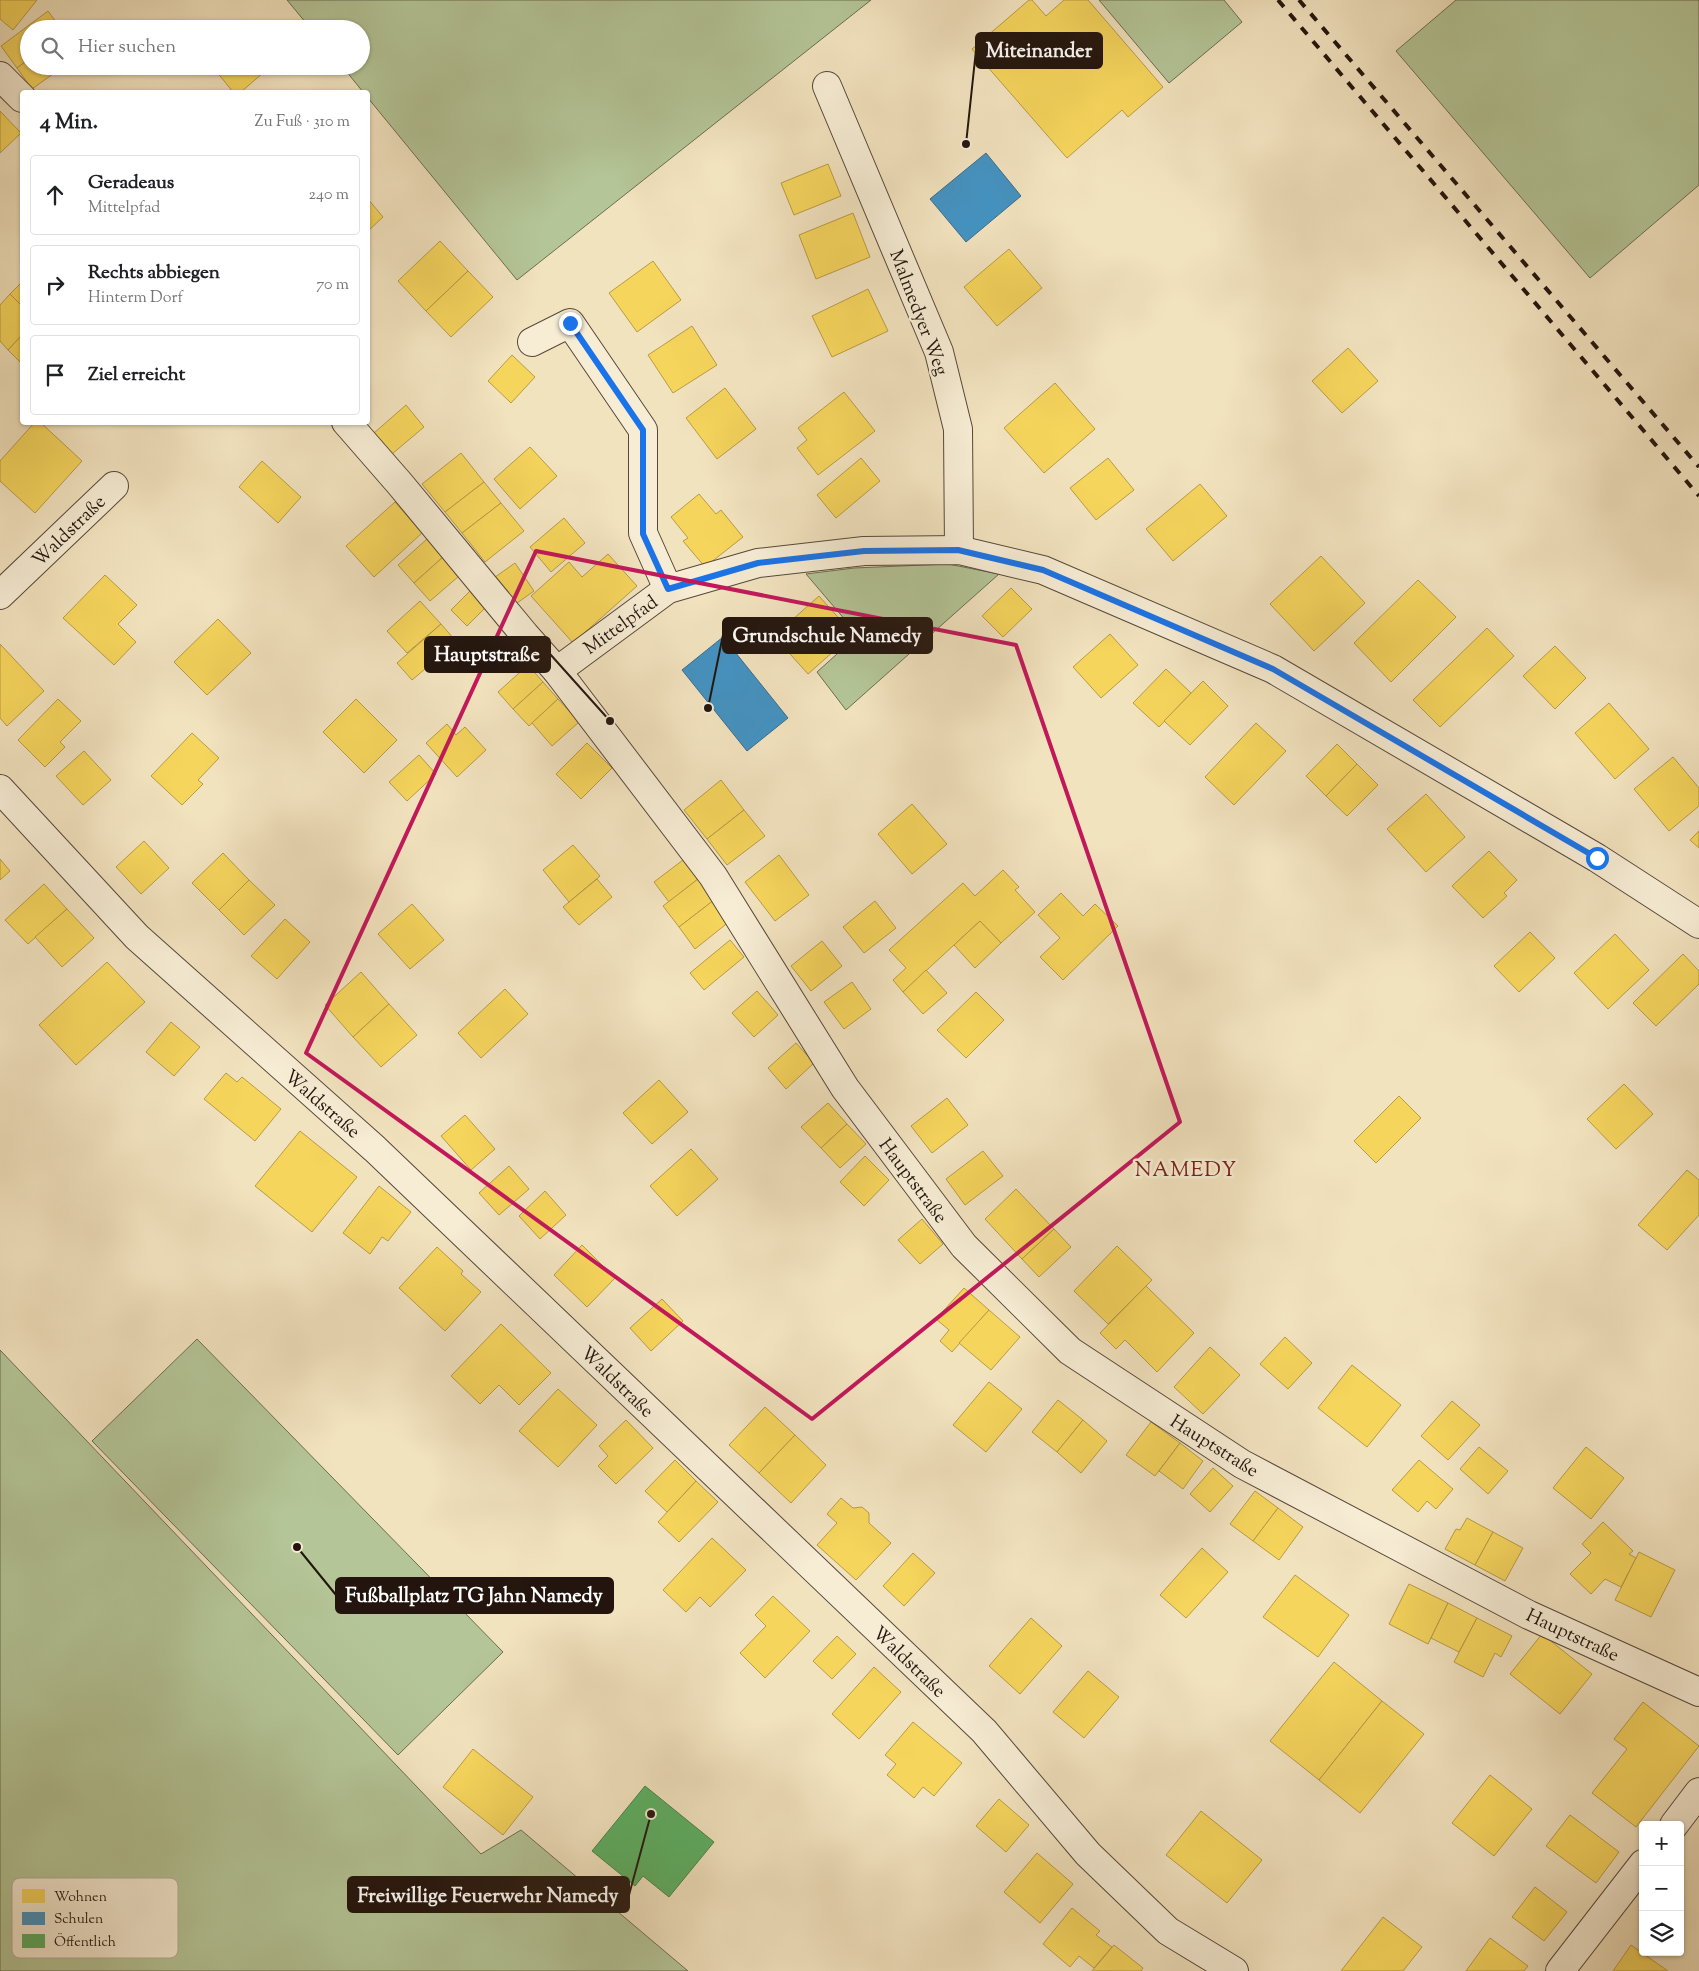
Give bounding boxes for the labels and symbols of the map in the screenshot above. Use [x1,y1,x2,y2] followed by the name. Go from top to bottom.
[976,33,1102,68] callout: Miteinander
[986,38,1093,67] text: Miteinander
[881,246,954,380] street label: Malmedyer Weg
[559,312,582,335] route end
[27,490,113,574] street label: Waldstraße
[579,590,664,662] street label: Mittelpfad
[723,618,932,653] callout: Grundschule Namedy
[733,623,921,652] text: Grundschule Namedy
[425,637,550,672] callout: Hauptstraße
[434,642,540,671] text: Hauptstraße
[1586,847,1609,870] route start
[277,1064,366,1146] street label: Waldstraße
[871,1133,953,1230] street label: Hauptstraße
[1135,1156,1237,1186] district label: NAMEDY
[573,1341,659,1425] street label: Waldstraße
[1164,1409,1263,1485] street label: Hauptstraße
[336,1578,613,1613] callout: Fußballplatz TG Jahn Namedy
[345,1583,603,1612] text: Fußballplatz TG Jahn Namedy
[1521,1603,1623,1670] street label: Hauptstraße
[865,1621,951,1705] street label: Waldstraße
[348,1877,629,1912] callout: Freiwillige Feuerwehr Namedy
[12,1878,178,1958] legend
[358,1883,619,1912] text: Freiwillige Feuerwehr Namedy
[54,1888,107,1908] text: Wohnen
[54,1910,103,1930] text: Schulen
[54,1932,116,1953] text: Öffentlich

